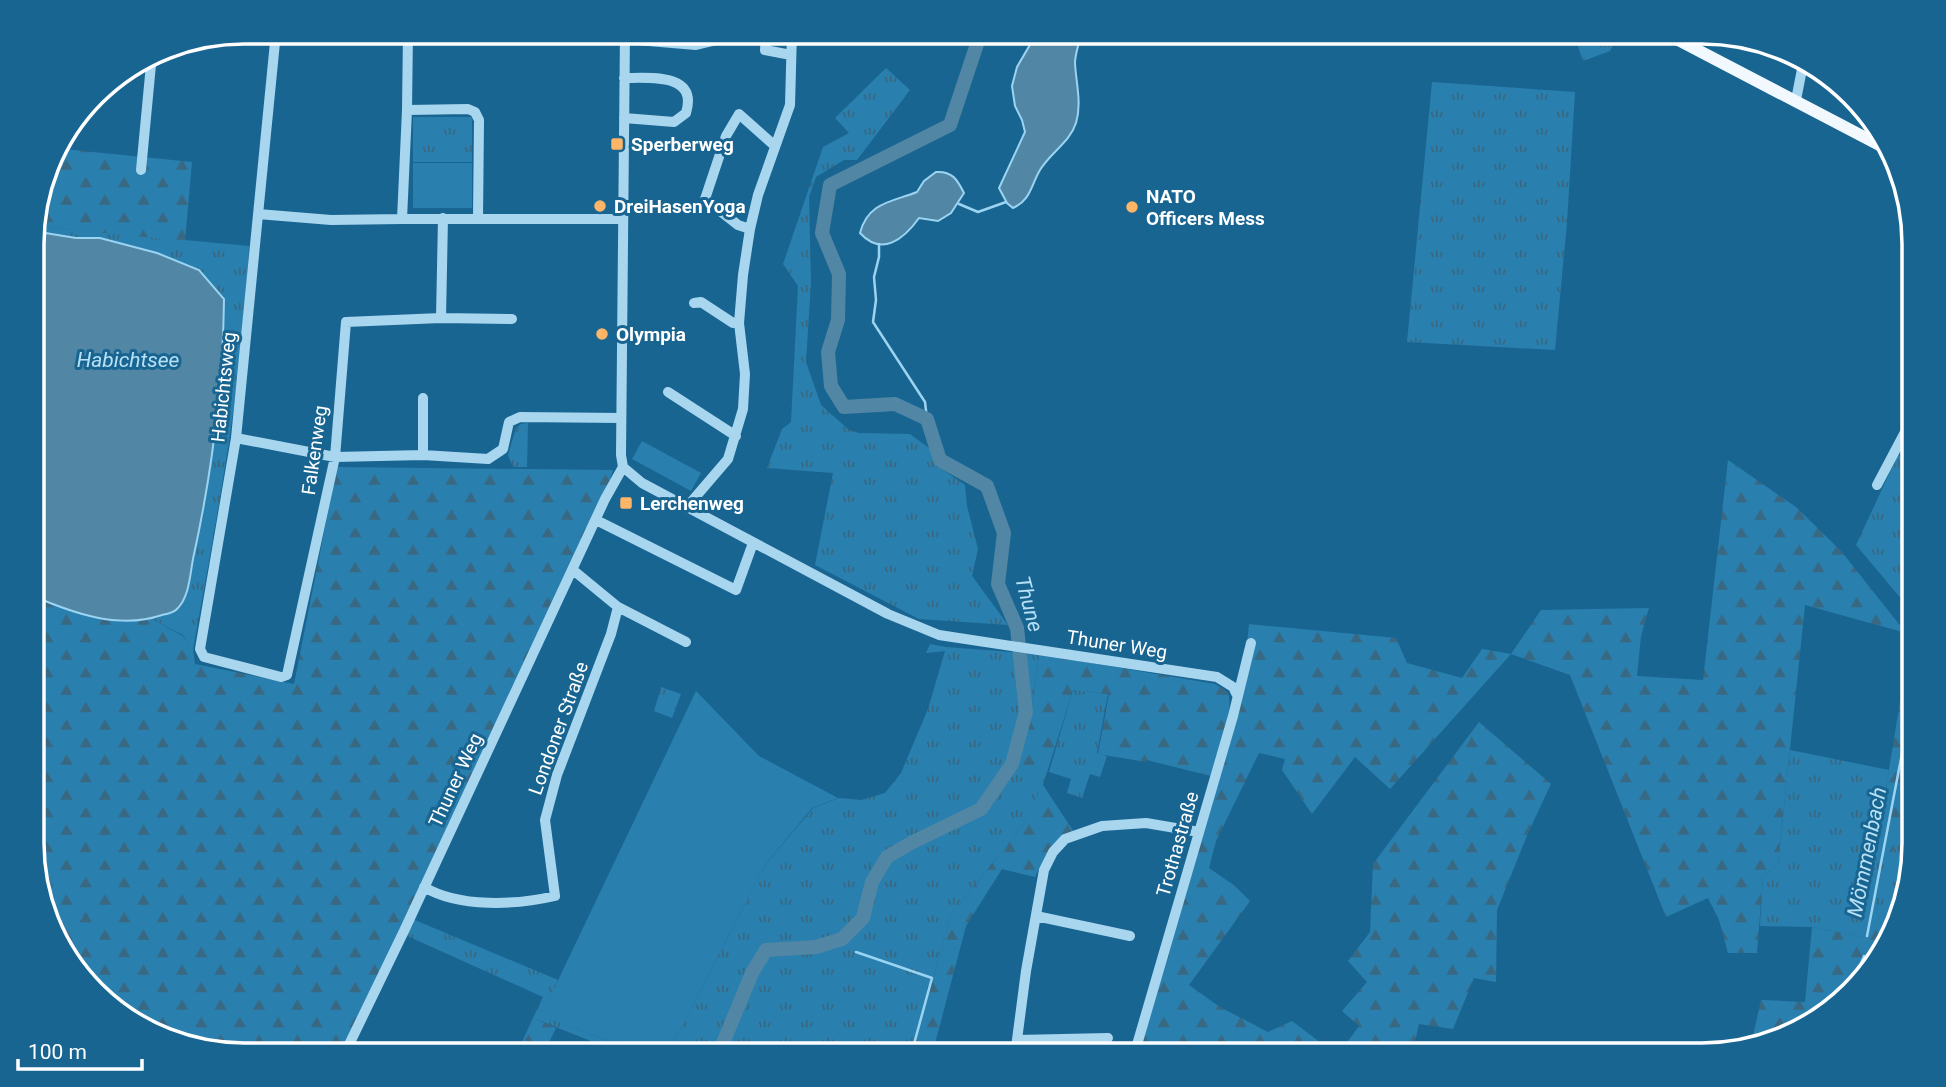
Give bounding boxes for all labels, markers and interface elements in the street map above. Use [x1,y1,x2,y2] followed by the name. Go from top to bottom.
[631,133,734,156] place label: Sperberweg
[609,136,625,152] marker: Sperberweg
[1146,185,1265,230] place label: NATO Officers Mess
[614,195,746,218] place label: DreiHasenYoga
[592,198,608,214] marker: DreiHasenYoga
[1124,199,1140,215] marker: NATO Officers Mess
[616,323,686,346] place label: Olympia
[594,326,610,342] marker: Olympia
[206,331,241,443] street label: Habichtsweg
[77,348,180,372] water label: Habichtsee
[297,404,332,496] street label: Falkenweg
[640,492,744,515] place label: Lerchenweg
[618,495,634,511] marker: Lerchenweg
[1010,574,1048,635] water label: Thune
[1065,625,1169,664] street label: Thuner Weg
[524,658,593,798] street label: Londoner Straße
[424,729,487,831] street label: Thuner Weg
[1843,785,1891,919] water label: Mömmenbach
[1151,789,1203,899] street label: Trothastraße
[18,1028,142,1072] scale bar
[28,1040,87,1064] text: 100 m

